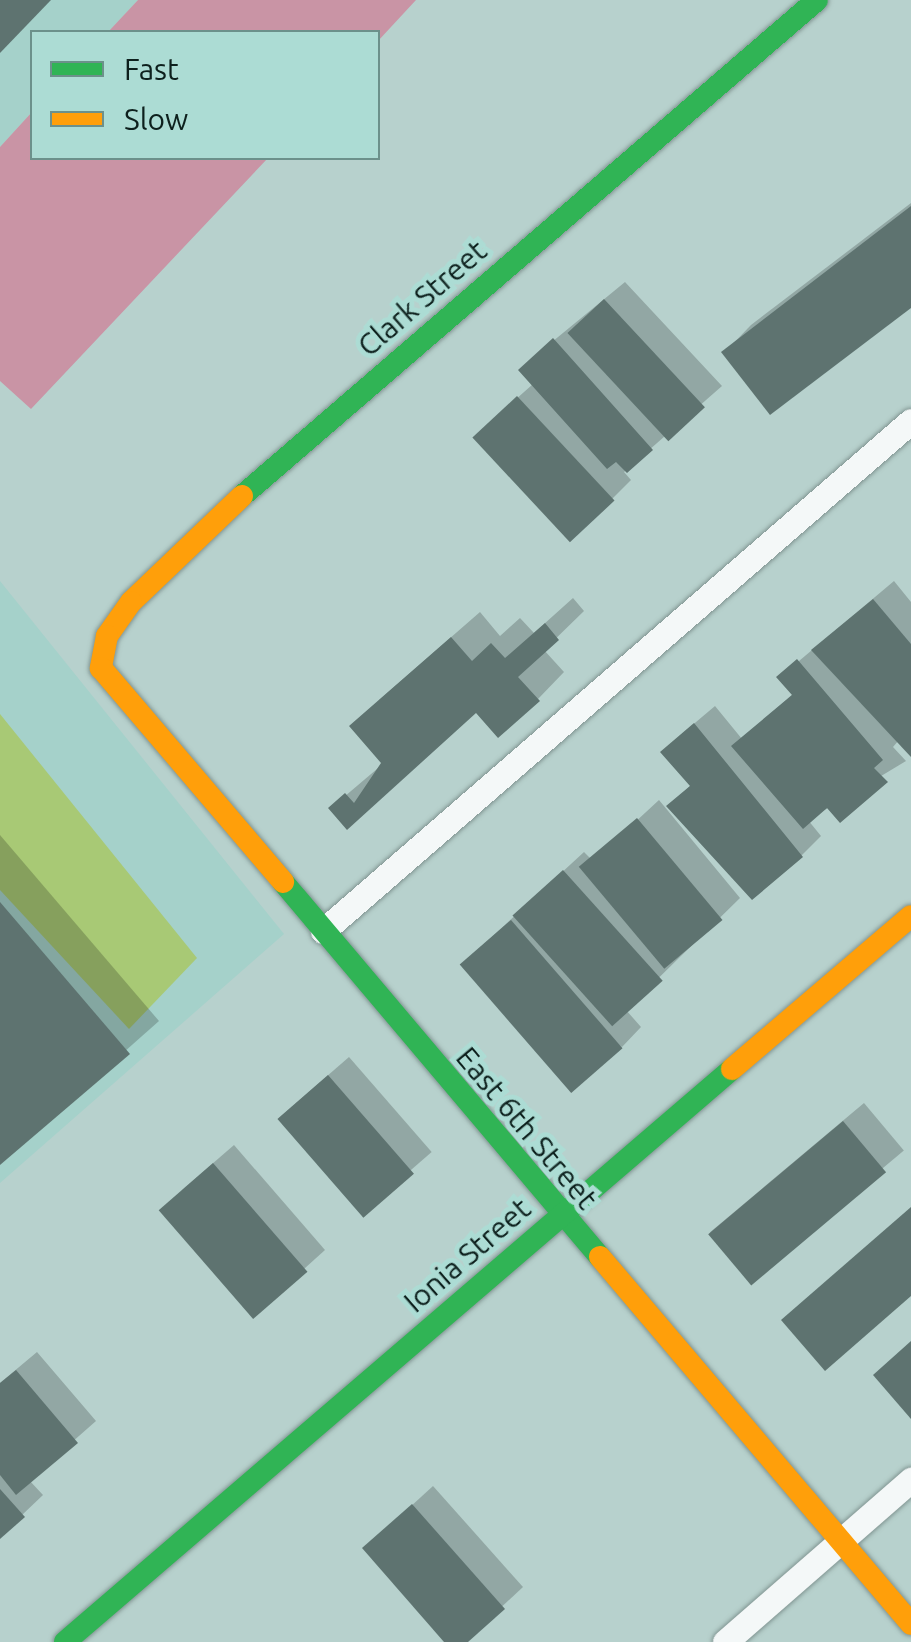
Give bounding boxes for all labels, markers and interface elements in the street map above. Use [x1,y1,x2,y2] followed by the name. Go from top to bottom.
[30,30,380,160] legend
[124,52,179,86] text: Fast
[124,102,188,136] text: Slow
[350,232,494,364] street label: Clark Street
[449,1040,605,1216] street label: East 6th Street
[396,1190,538,1320] street label: Ionia Street

